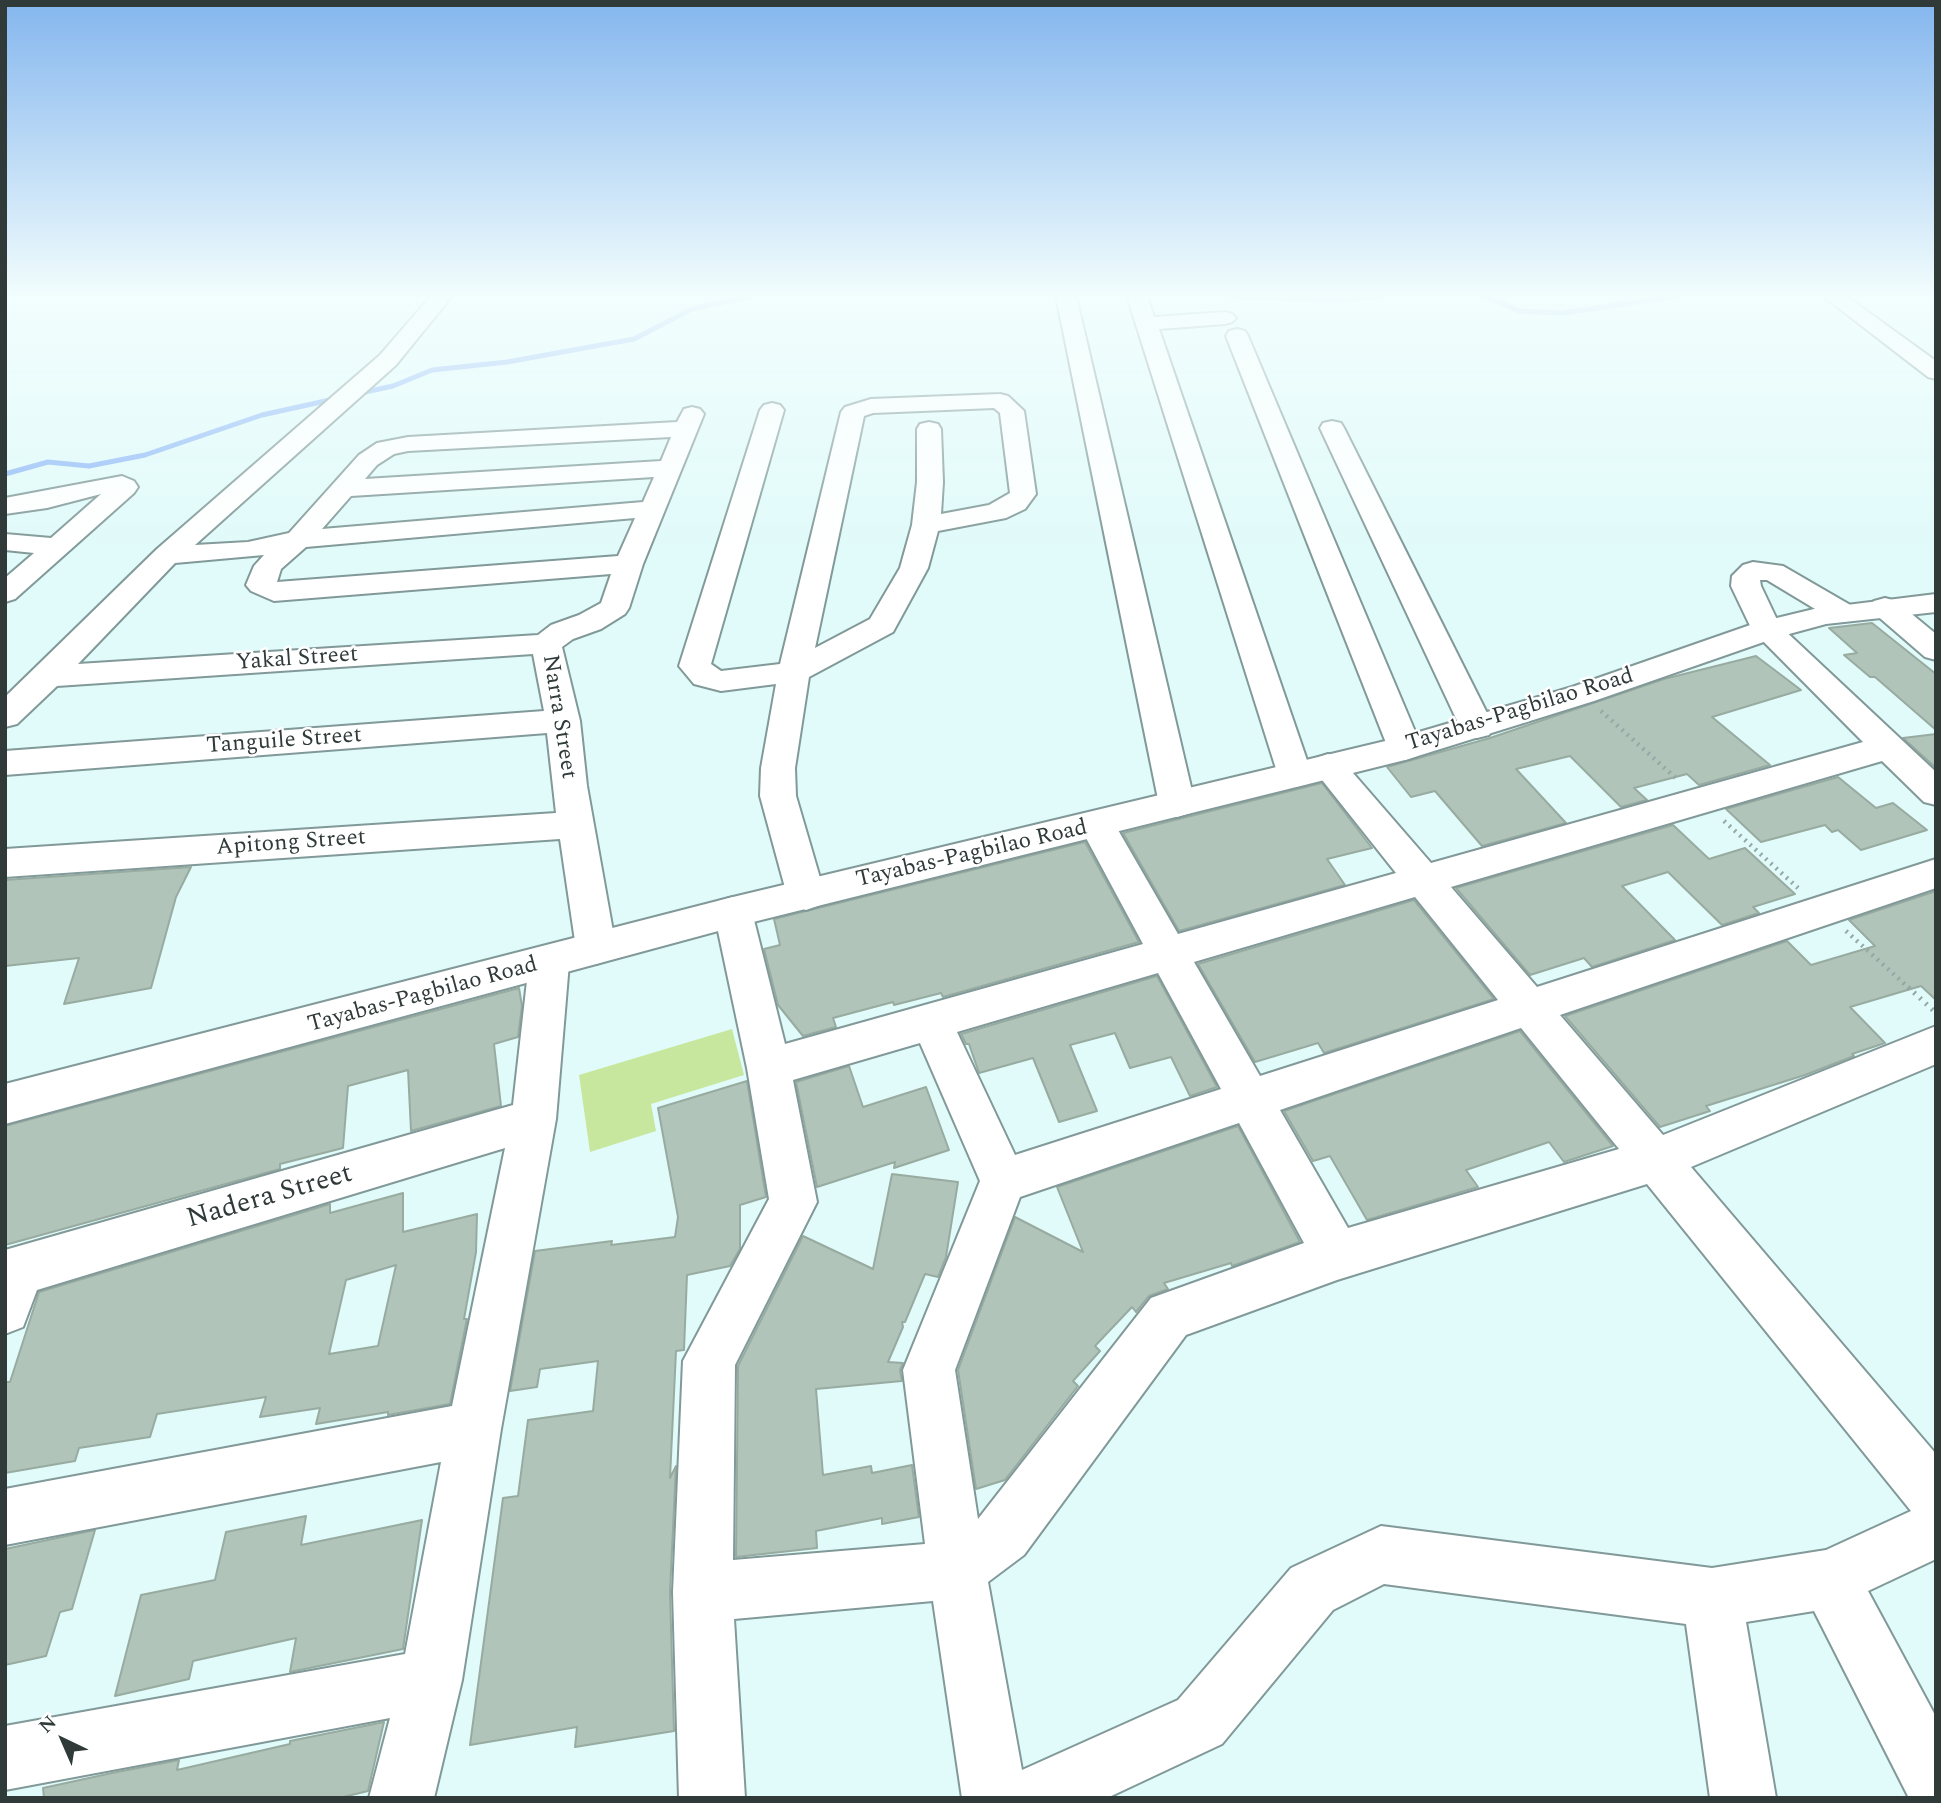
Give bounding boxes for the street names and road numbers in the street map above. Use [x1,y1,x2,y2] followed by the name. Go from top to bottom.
[235,642,359,678] street label: Yakal Street
[535,653,581,781] street label: Narra Street
[1403,663,1637,759] street label: Tayabas-Pagbilao Road
[205,723,363,761] street label: Tanguile Street
[854,815,1090,895] street label: Tayabas-Pagbilao Road
[215,825,367,863] street label: Apitong Street
[305,952,541,1040] street label: Tayabas-Pagbilao Road
[183,1158,357,1238] street label: Nadera Street

